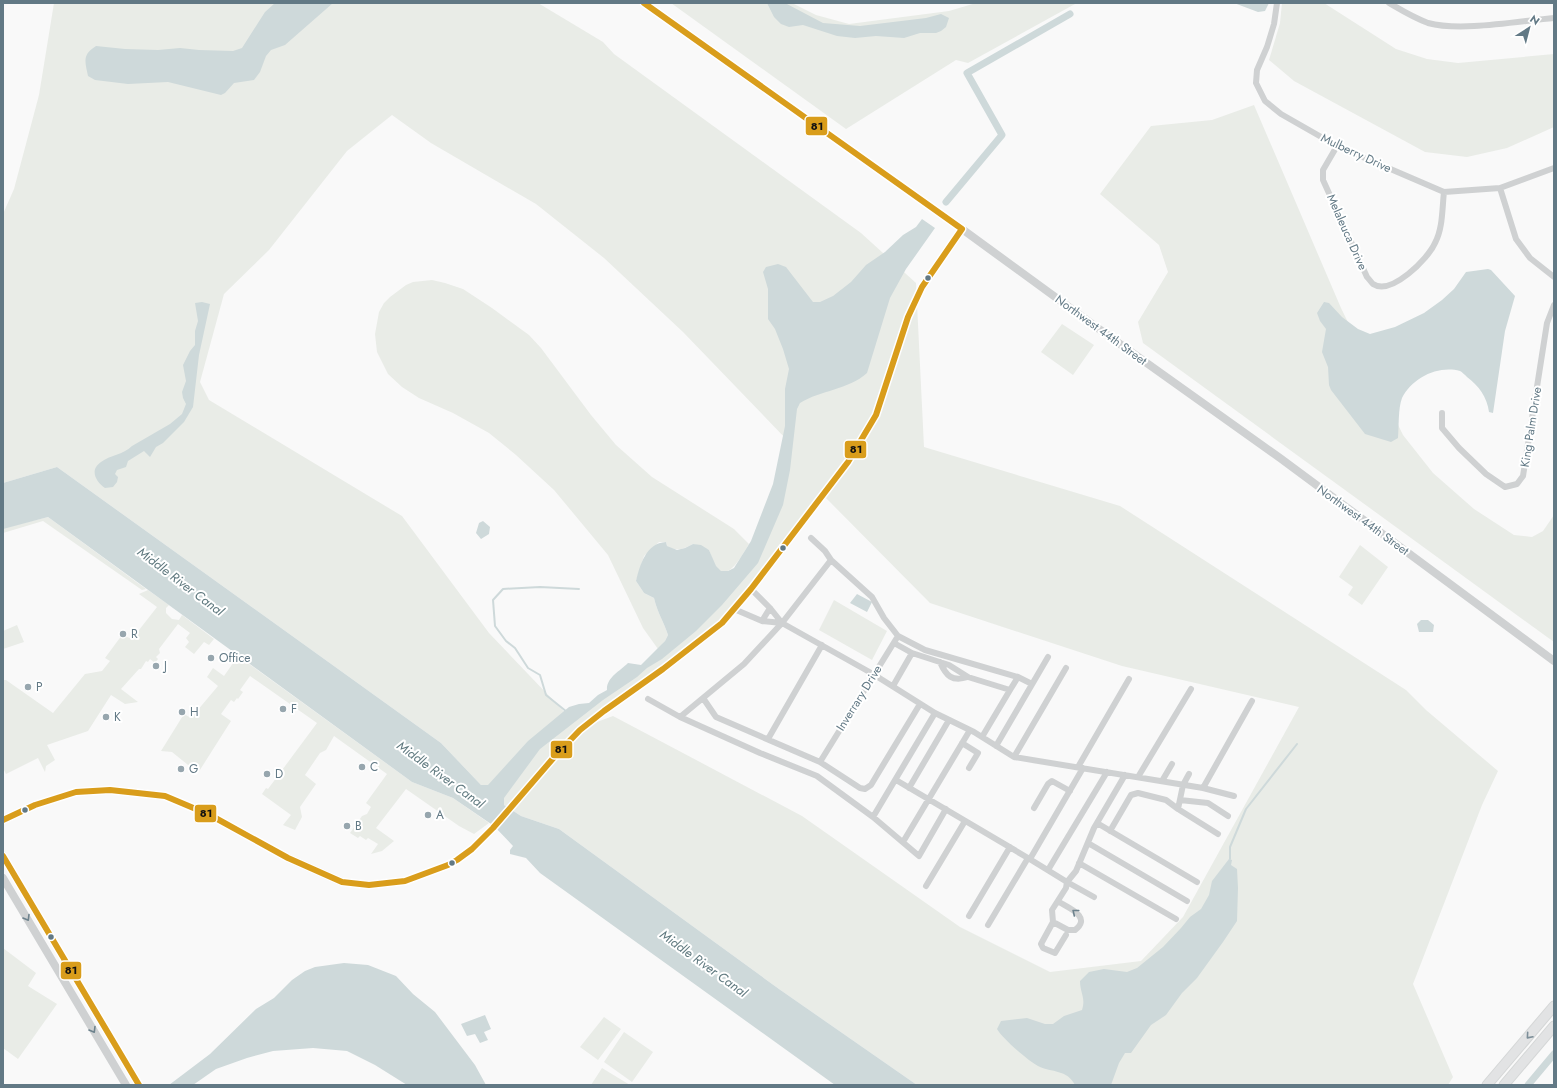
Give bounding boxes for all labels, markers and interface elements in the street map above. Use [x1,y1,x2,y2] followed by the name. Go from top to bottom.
[1509,8,1549,48] north arrow
[1527,11,1543,29] text: N
[805,116,828,136] line badge: 81
[811,118,823,134] text: 81
[1318,129,1394,177] street label: Mulberry Drive
[1322,191,1372,273] street label: Melaleuca Drive
[923,273,933,283] unlabelled marker
[1051,290,1151,370] street label: Northwest 44th Street
[1516,386,1546,468] street label: King Palm Drive
[844,440,867,459] line badge: 81
[850,441,862,457] text: 81
[1313,480,1413,560] street label: Northwest 44th Street
[133,542,229,621] water label: Middle River Canal
[778,543,788,553] unlabelled marker
[131,625,138,643] place label: R
[118,629,128,639] marker: R
[219,649,250,667] place label: Office
[206,653,216,663] marker: Office
[162,657,167,675] place label: J
[151,661,161,671] marker: J
[832,662,886,734] street label: Inverrary Drive
[36,678,43,696] place label: P
[23,682,33,692] marker: P
[291,700,297,718] place label: F
[190,703,199,721] place label: H
[278,704,288,714] marker: F
[177,707,187,717] marker: H
[114,708,121,726] place label: K
[101,712,111,722] marker: K
[393,736,489,813] water label: Middle River Canal
[550,740,573,759] line badge: 81
[555,741,567,757] text: 81
[370,758,378,776] place label: C
[189,760,198,778] place label: G
[357,762,367,772] marker: C
[176,764,186,774] marker: G
[275,765,283,783] place label: D
[262,769,272,779] marker: D
[194,804,217,823] line badge: 81
[20,805,30,815] unlabelled marker
[200,805,212,821] text: 81
[436,806,444,824] place label: A
[423,810,433,820] marker: A
[355,817,362,835] place label: B
[342,821,352,831] marker: B
[447,858,457,868] unlabelled marker
[1072,910,1080,917] one-way arrow
[22,914,30,921] one-way arrow
[656,925,752,1002] water label: Middle River Canal
[46,932,56,942] unlabelled marker
[60,961,82,980] line badge: 81
[65,962,77,978] text: 81
[89,1026,96,1033] one-way arrow
[1526,1031,1533,1038] one-way arrow

